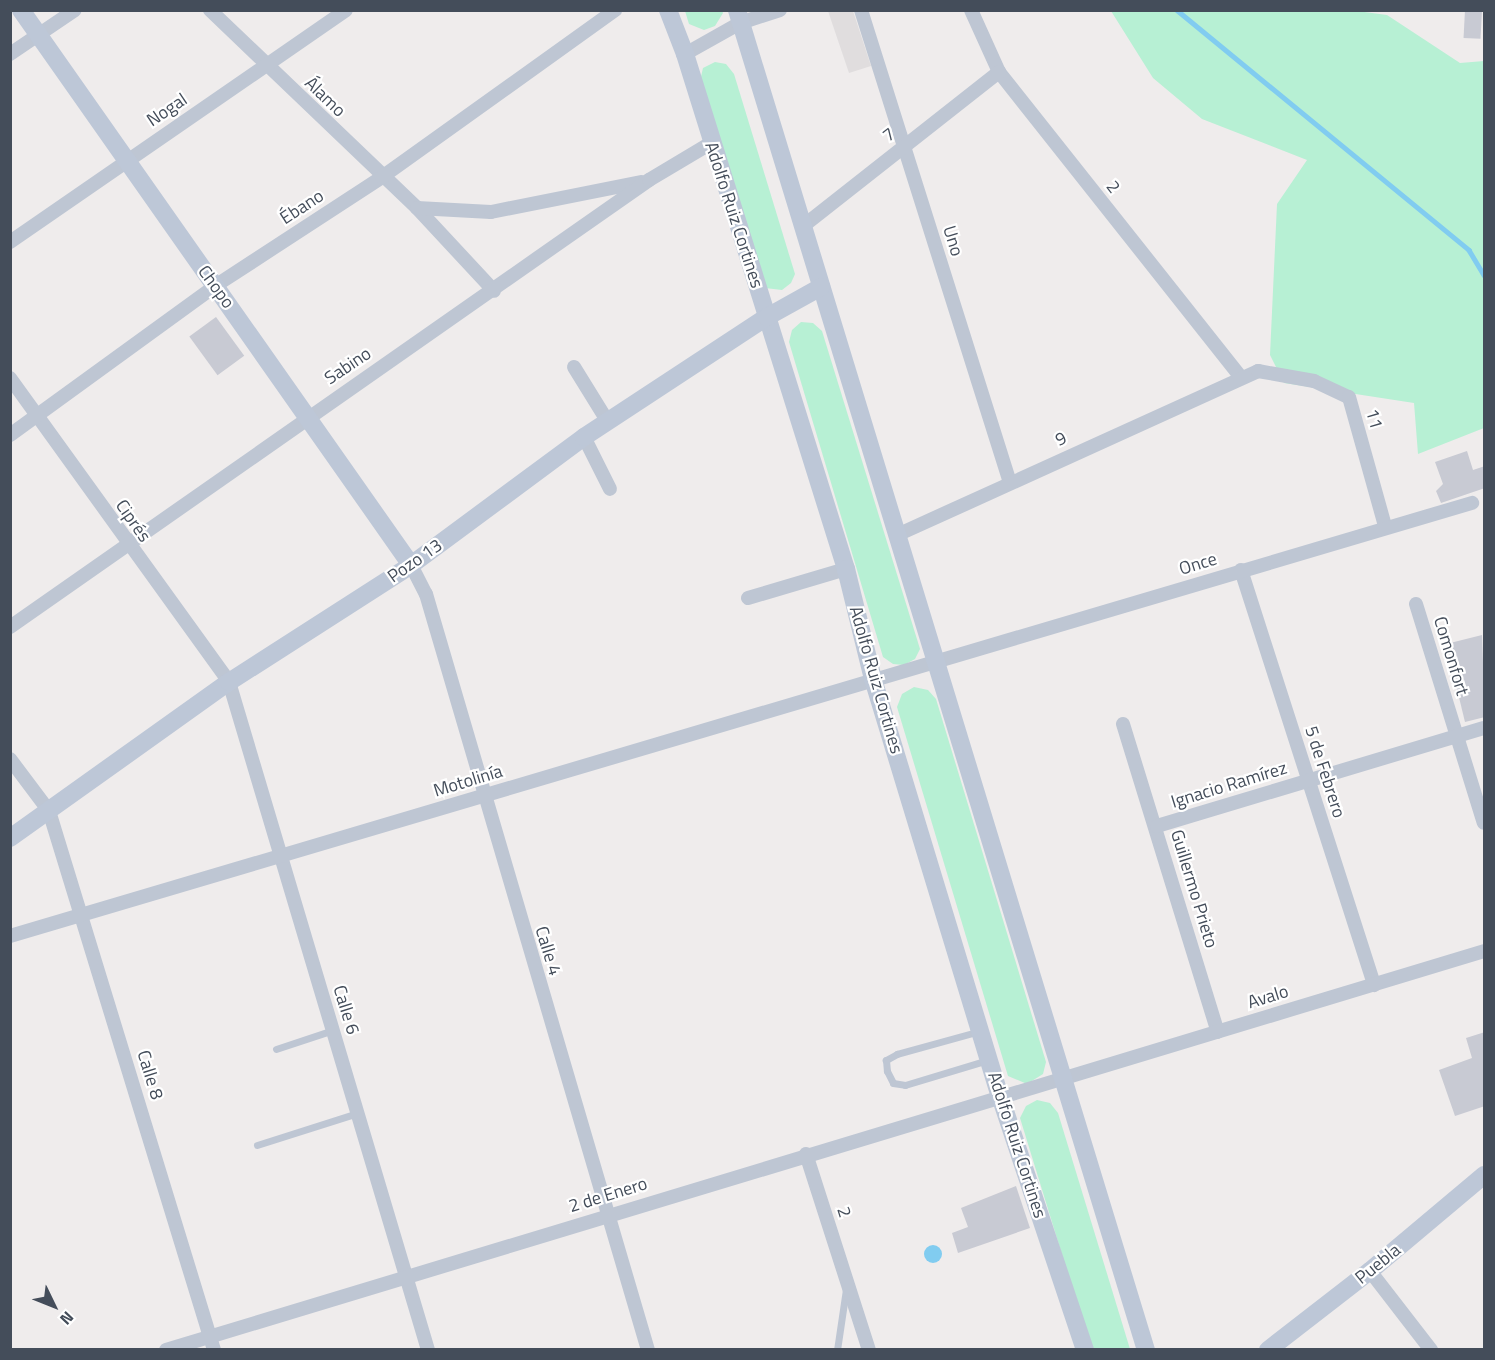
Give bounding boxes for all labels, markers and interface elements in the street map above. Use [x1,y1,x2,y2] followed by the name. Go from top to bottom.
[300,72,350,122] street label: Álamo
[143,89,191,131] street label: Nogal
[878,123,900,147] street label: 7
[700,139,768,291] street label: Adolfo Ruiz Cortines
[1101,176,1125,198] street label: 2
[276,185,328,229] street label: Ébano
[938,223,968,259] street label: Uno
[193,261,239,313] street label: Chopo
[321,343,375,389] street label: Sabino
[1361,406,1387,432] street label: 11
[1052,427,1070,451] street label: 9
[111,496,155,546] street label: Ciprés
[383,534,447,588] street label: Pozo 13
[1176,548,1220,580] street label: Once
[845,604,907,756] street label: Adolfo Ruiz Cortines
[1429,614,1473,698] street label: Comonfort
[1300,723,1350,821] street label: 5 de Febrero
[1169,757,1289,813] street label: Ignacio Ramírez
[431,760,505,802] street label: Motolinía
[1166,827,1222,951] street label: Guillermo Prieto
[530,924,566,978] street label: Calle 4
[1245,981,1291,1013] street label: Avalo
[328,983,364,1037] street label: Calle 6
[132,1048,168,1102] street label: Calle 8
[983,1069,1051,1221] street label: Adolfo Ruiz Cortines
[566,1173,650,1217] street label: 2 de Enero
[832,1204,856,1220] street label: 2
[1351,1239,1405,1289] street label: Puebla
[24,1276,84,1336] north arrow
[55,1306,80,1331] text: N

